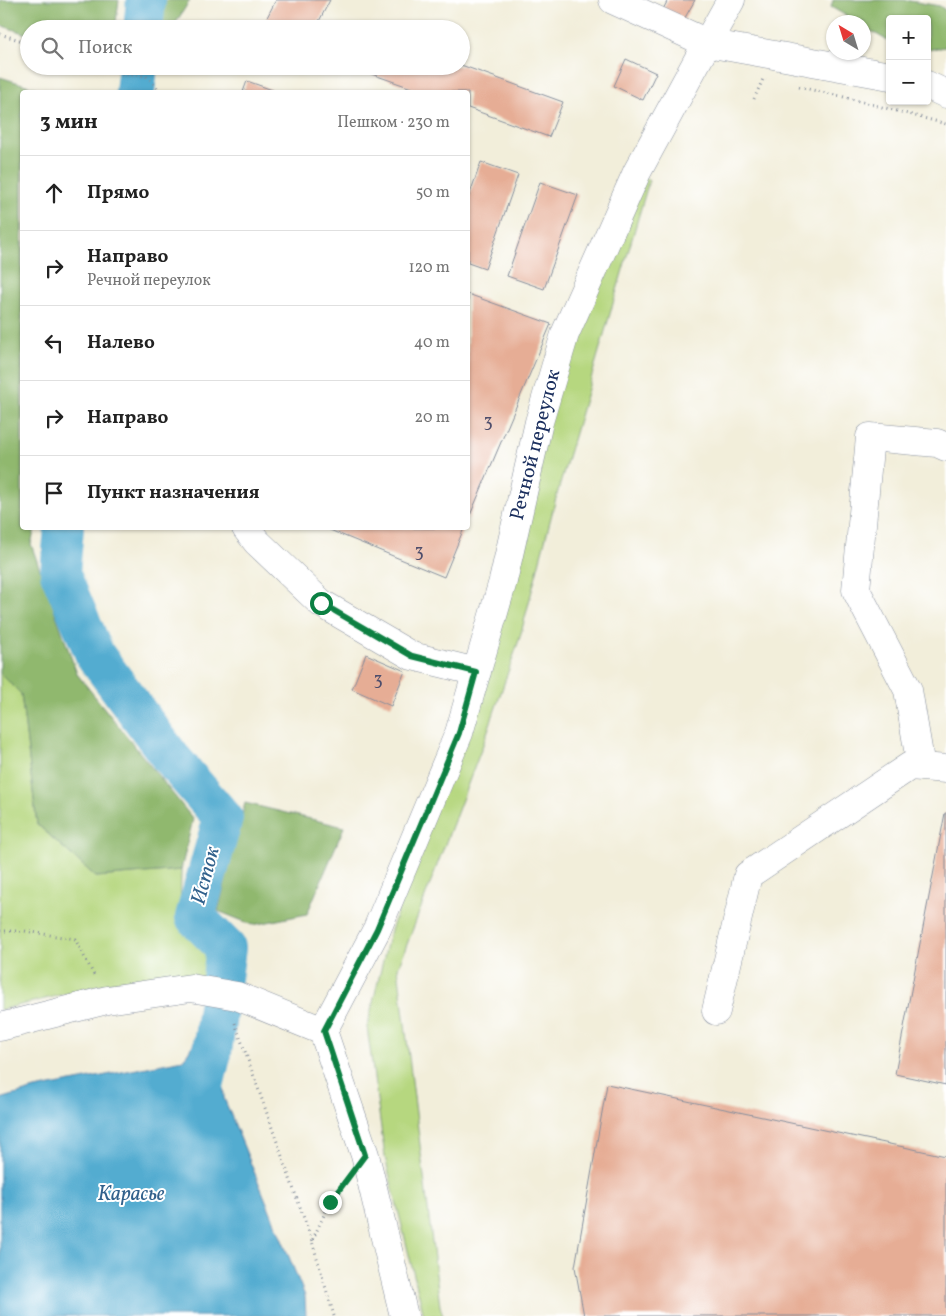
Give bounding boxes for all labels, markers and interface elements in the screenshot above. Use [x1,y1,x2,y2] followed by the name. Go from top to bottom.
[826,15,871,60] north arrow
[886,15,931,105] map controls
[886,15,931,60] button: +
[20,20,470,75] search box
[38,34,66,62] icon: search
[78,35,132,61] text: Поиск
[886,60,931,105] button: −
[40,108,98,137] text: 3 мин
[337,112,450,134] text: Пешком · 230 m
[40,179,68,207] icon: ahead
[87,180,149,206] text: Прямо
[416,182,450,204] text: 50 m
[87,244,169,270] text: Направо
[40,254,68,282] icon: right
[408,257,450,279] text: 120 m
[87,270,211,292] text: Речной переулок
[40,329,68,357] icon: left
[87,330,155,356] text: Налево
[414,332,450,354] text: 40 m
[504,366,568,523] street label: Речной переулок
[40,404,68,432] icon: right
[87,405,169,431] text: Направо
[415,407,450,429] text: 20 m
[483,410,493,435] house number: 3
[40,479,68,507] icon: arrive
[87,480,260,506] text: Пункт назначения
[414,540,424,565] house number: 3
[310,592,333,615] route start
[373,668,383,693] house number: 3
[184,843,228,908] water label: Исток
[97,1180,165,1209] water label: Карасье
[319,1191,342,1214] route end

